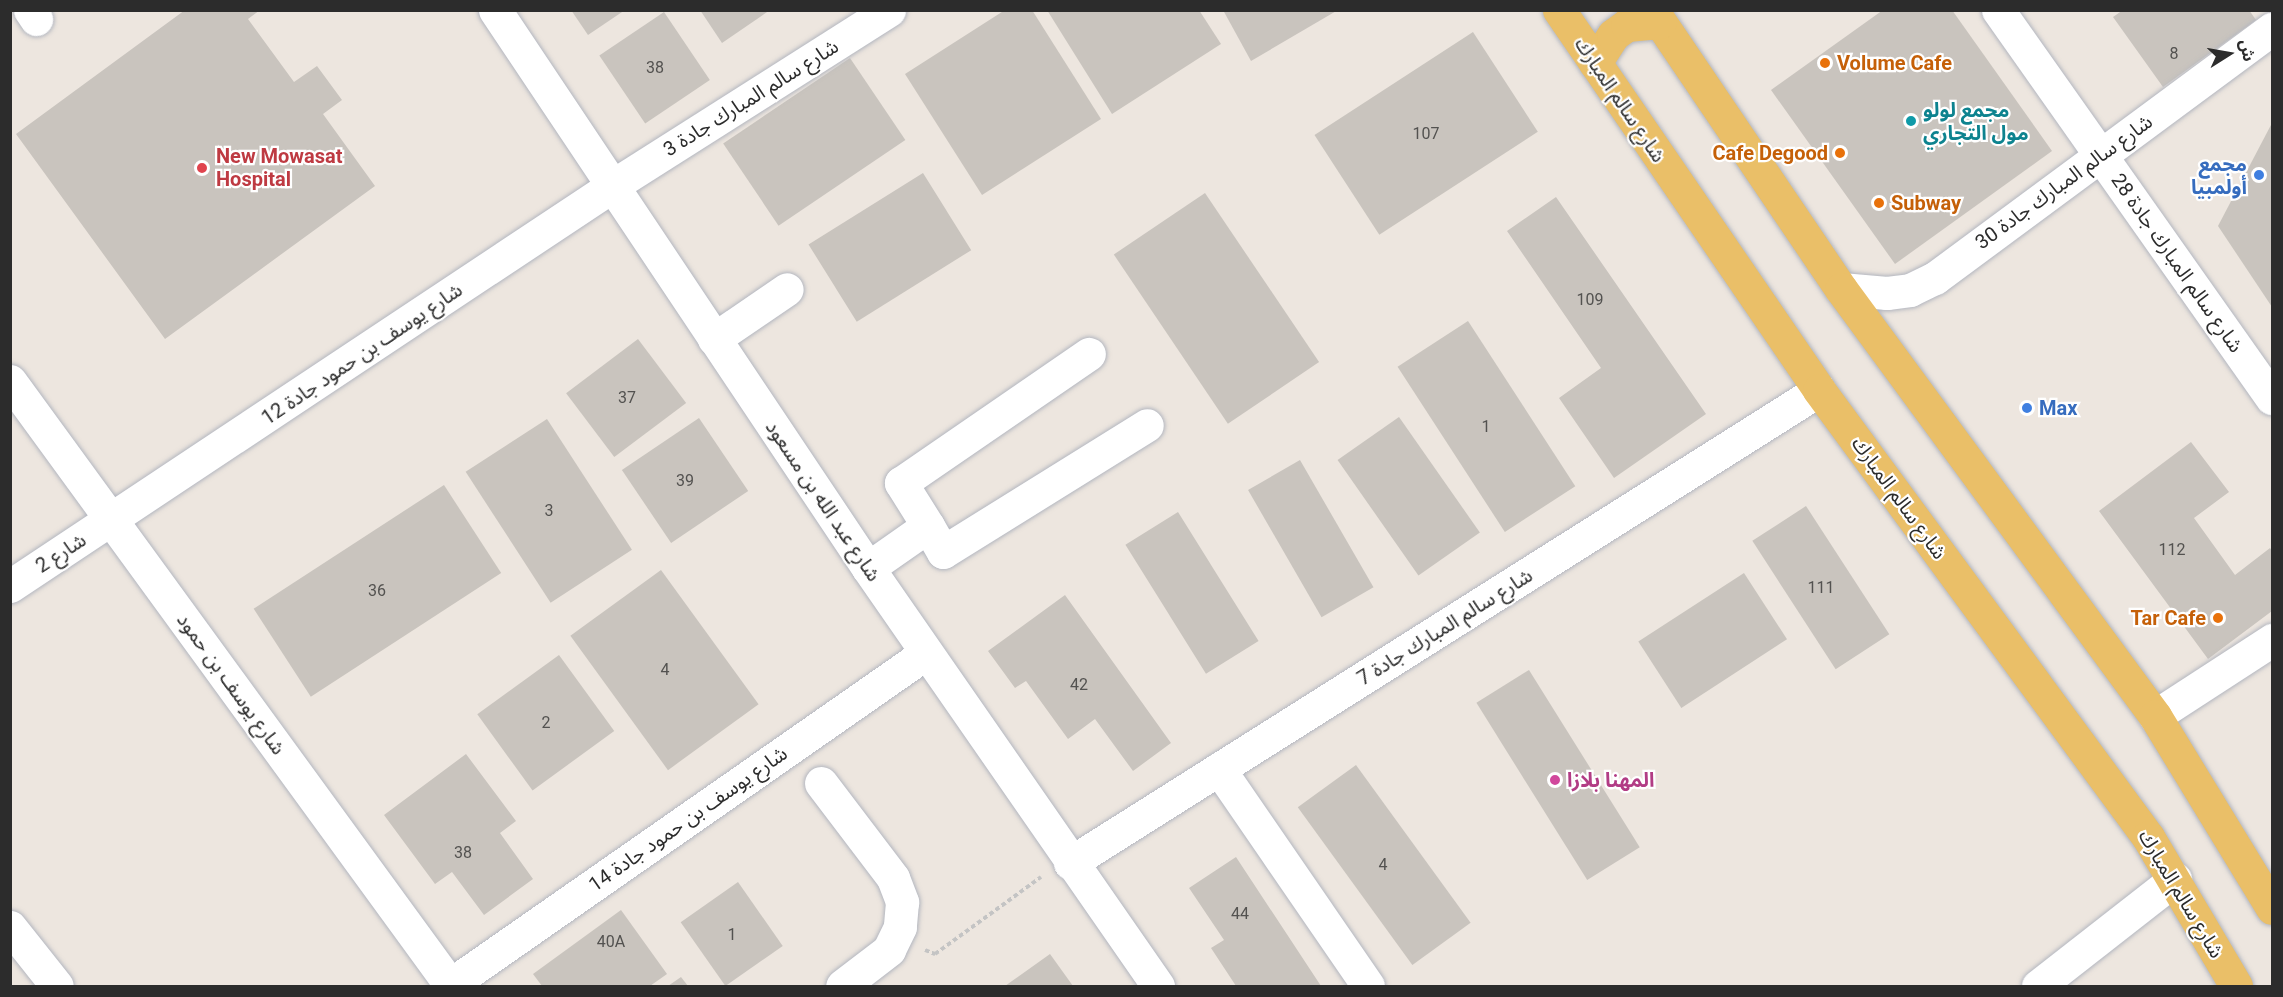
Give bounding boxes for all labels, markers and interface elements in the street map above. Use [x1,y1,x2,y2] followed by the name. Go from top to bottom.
[2199,24,2259,84] north arrow
[1569,33,1671,167] street label: شارع سالم المبارك
[659,34,843,162] street label: شارع سالم المبارك جادة 3
[2236,38,2259,63] text: ش
[2170,44,2178,64] house number: 8
[1837,51,1952,75] place label: Volume Cafe
[1818,56,1832,70] marker: Volume Cafe
[646,58,664,78] house number: 38
[1923,98,2029,145] place label: مجمع لولو مول التجاري
[1971,110,2157,254] street label: شارع سالم المبارك جادة 30
[1904,114,1918,128] marker: مجمع لولو مول التجاري
[1413,124,1439,144] house number: 107
[1712,141,1828,165] place label: Cafe Degood
[216,144,343,191] place label: New Mowasat Hospital
[1833,146,1847,160] marker: Cafe Degood
[2191,152,2247,199] place label: مجمع أولمبيا
[193,159,211,177] marker: New Mowasat Hospital
[2252,168,2266,182] marker: مجمع أولمبيا
[2106,169,2248,357] street label: شارع سالم المبارك جادة 28
[1891,191,1961,215] place label: Subway
[1872,196,1886,210] marker: Subway
[257,278,467,430] street label: شارع يوسف بن حمود جادة 12
[1577,290,1603,310] house number: 109
[618,388,636,408] house number: 37
[2039,396,2077,420] place label: Max
[2020,401,2034,415] marker: Max
[760,416,886,586] street label: شارع عبد الله بن مسعود
[1482,417,1490,437] house number: 1
[1847,432,1951,564] street label: شارع سالم المبارك
[676,471,694,491] house number: 39
[545,501,553,521] house number: 3
[31,528,91,578] street label: شارع 2
[2159,540,2185,560] house number: 112
[1353,563,1537,691] street label: شارع سالم المبارك جادة 7
[1808,578,1834,598] house number: 111
[368,581,386,601] house number: 36
[2131,606,2206,630] place label: Tar Cafe
[172,608,290,760] street label: شارع يوسف بن حمود
[2211,611,2225,625] marker: Tar Cafe
[661,660,669,680] house number: 4
[1070,675,1088,695] house number: 42
[542,713,550,733] house number: 2
[584,741,792,897] street label: شارع يوسف بن حمود جادة 14
[1567,768,1654,792] place label: المهنا بلازا
[1548,773,1562,787] marker: المهنا بلازا
[2133,825,2229,963] street label: شارع سالم المبارك
[454,843,472,863] house number: 38
[1379,855,1387,875] house number: 4
[1231,904,1249,924] house number: 44
[728,925,736,945] house number: 1
[597,932,625,952] house number: 40A

